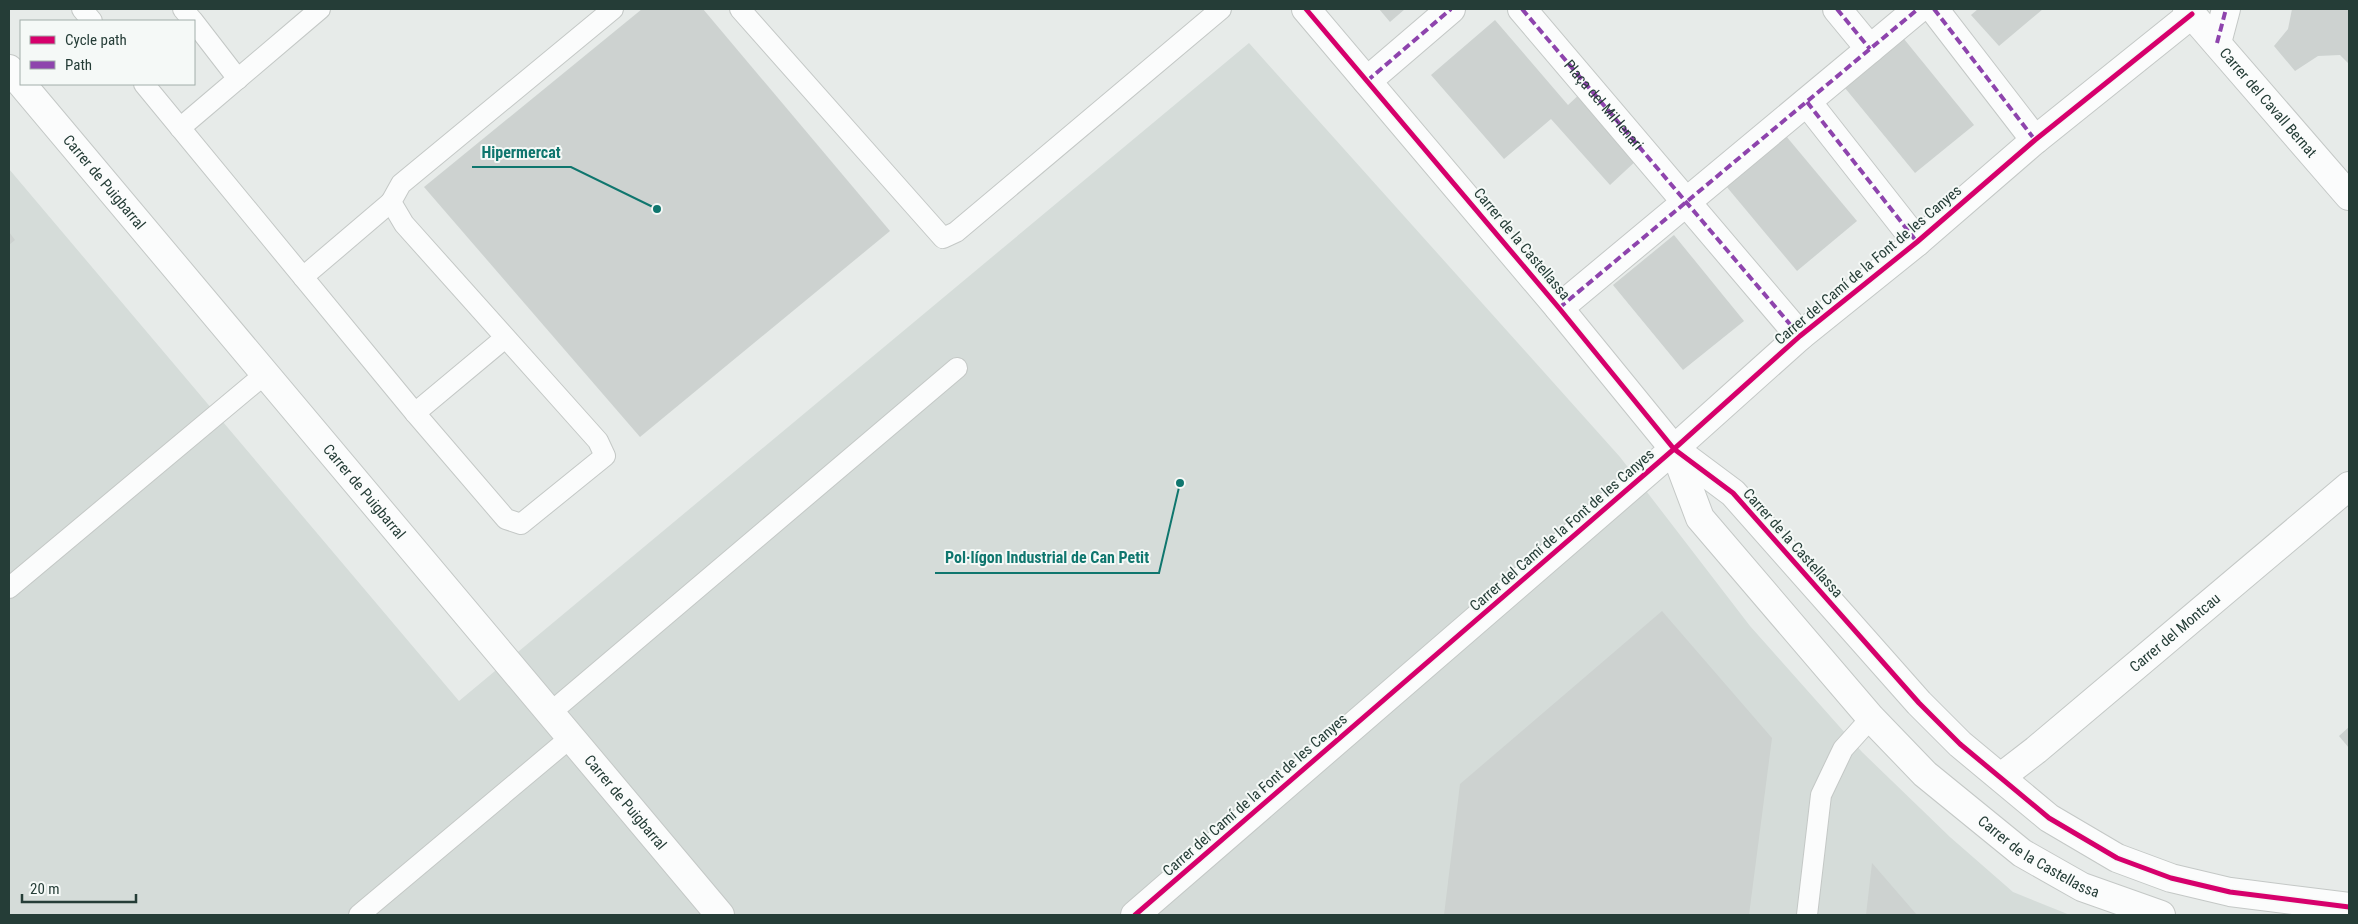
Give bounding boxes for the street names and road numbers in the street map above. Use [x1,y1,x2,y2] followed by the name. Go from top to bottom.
[2216,44,2321,161] street label: Carrer del Cavall Bernat
[1560,56,1647,154] street label: Plaça del Mil-lenari
[59,131,149,233] street label: Carrer de Puigbarral
[1771,181,1965,349] street label: Carrer del Camí de la Font de les Canyes
[1470,184,1574,304] street label: Carrer de la Castellassa
[319,441,409,543] street label: Carrer de Puigbarral
[1466,445,1658,615] street label: Carrer del Camí de la Font de les Canyes
[1739,485,1847,601] street label: Carrer de la Castellassa
[2126,589,2224,676] street label: Carrer del Montcau
[1159,710,1351,880] street label: Carrer del Camí de la Font de les Canyes
[580,751,670,853] street label: Carrer de Puigbarral
[1974,812,2102,901] street label: Carrer de la Castellassa

